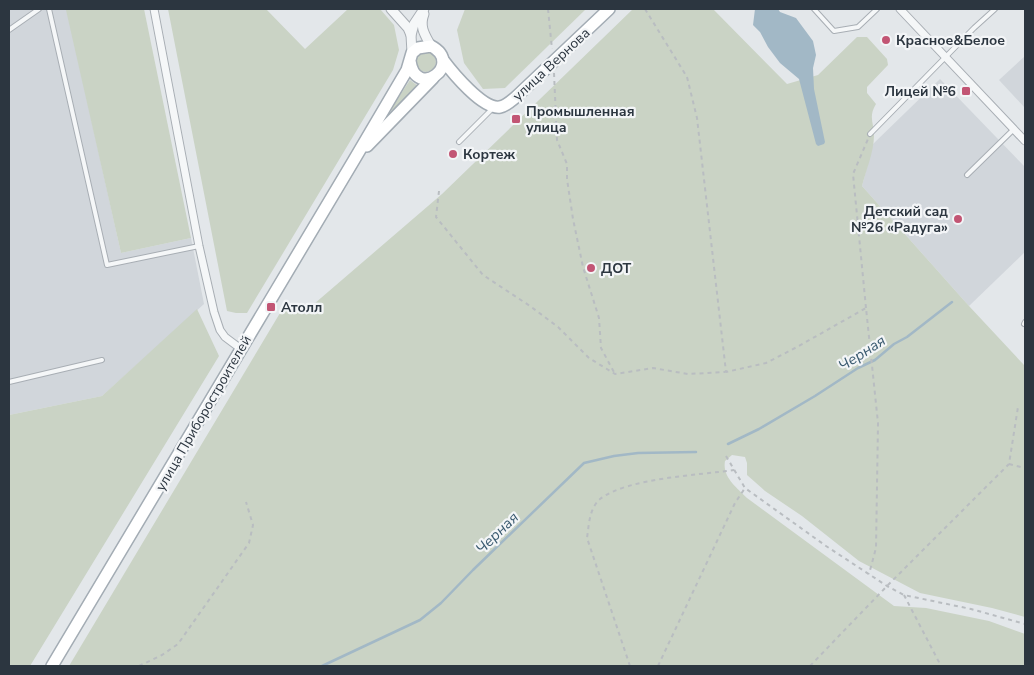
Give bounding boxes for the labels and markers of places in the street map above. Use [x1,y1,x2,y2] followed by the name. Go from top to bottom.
[896,31,1005,50] place label: Красное&Белое
[880,34,892,46] marker: Красное&Белое
[884,82,956,101] place label: Лицей №6
[960,85,972,97] marker: Лицей №6
[526,102,635,137] place label: Промышленная улица
[510,113,522,125] marker: Промышленная улица
[463,145,516,164] place label: Кортеж
[447,148,459,160] marker: Кортеж
[851,202,948,237] place label: Детский сад №26 «Радуга»
[952,213,964,225] marker: Детский сад №26 «Радуга»
[601,259,632,278] place label: ДОТ
[585,262,597,274] marker: ДОТ
[281,298,322,317] place label: Атолл
[265,301,277,313] marker: Атолл

